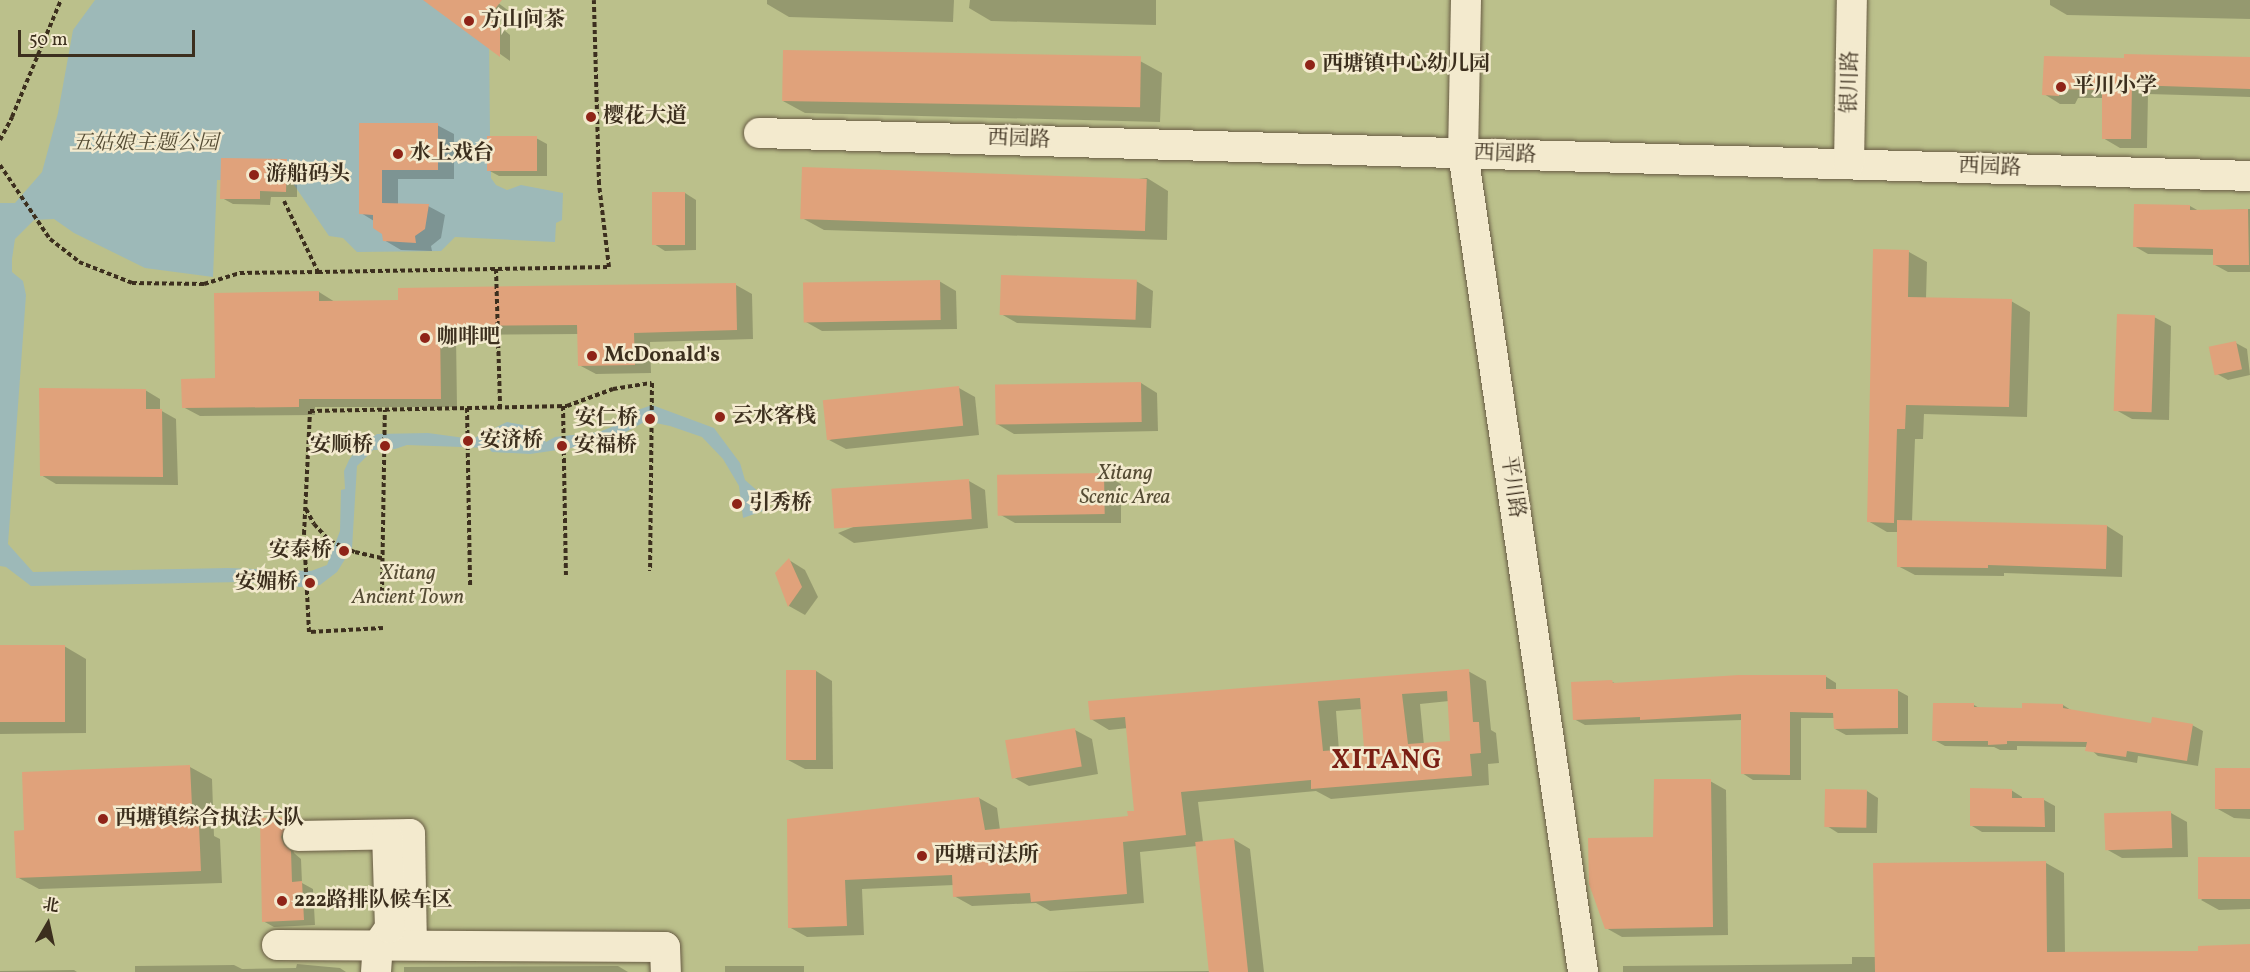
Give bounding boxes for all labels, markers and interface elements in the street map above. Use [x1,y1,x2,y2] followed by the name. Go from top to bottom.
[481,8,565,34] place label: 方山问茶
[462,14,476,28] marker: 方山问茶
[21,18,198,56] scale bar
[29,28,68,53] text: 50 m
[1838,50,1864,114] street label: 银川路
[1322,52,1490,78] place label: 西塘镇中心幼儿园
[1303,58,1317,72] marker: 西塘镇中心幼儿园
[2073,74,2157,100] place label: 平川小学
[2054,80,2068,94] marker: 平川小学
[603,104,687,130] place label: 樱花大道
[584,110,598,124] marker: 樱花大道
[987,126,1051,154] street label: 西园路
[72,131,218,157] park label: 五姑娘主题公园
[410,141,494,167] place label: 水上戏台
[1473,141,1537,169] street label: 西园路
[391,147,405,161] marker: 水上戏台
[1958,154,2022,182] street label: 西园路
[266,162,350,188] place label: 游船码头
[247,168,261,182] marker: 游船码头
[437,325,500,351] place label: 咖啡吧
[418,331,432,345] marker: 咖啡吧
[604,343,720,369] place label: McDonald's
[585,349,599,363] marker: McDonald's
[732,404,816,430] place label: 云水客栈
[575,406,638,432] place label: 安仁桥
[713,410,727,424] marker: 云水客栈
[643,412,657,426] marker: 安仁桥
[480,428,543,454] place label: 安济桥
[310,433,373,459] place label: 安顺桥
[574,433,637,459] place label: 安福桥
[461,434,475,448] marker: 安济桥
[378,439,392,453] marker: 安顺桥
[555,439,569,453] marker: 安福桥
[1495,454,1529,520] street label: 平川路
[1079,461,1171,511] park label: Xitang Scenic Area
[749,491,812,517] place label: 引秀桥
[730,497,744,511] marker: 引秀桥
[269,538,332,564] place label: 安泰桥
[337,544,351,558] marker: 安泰桥
[352,561,464,611] park label: Xitang Ancient Town
[235,570,298,596] place label: 安媚桥
[303,576,317,590] marker: 安媚桥
[1331,746,1443,778] district label: XITANG
[115,806,304,832] place label: 西塘镇综合执法大队
[96,812,110,826] marker: 西塘镇综合执法大队
[934,843,1039,869] place label: 西塘司法所
[915,849,929,863] marker: 西塘司法所
[294,888,453,914] place label: 222路排队候车区
[18,894,78,954] north arrow
[41,894,60,918] text: 北
[275,894,289,908] marker: 222路排队候车区

